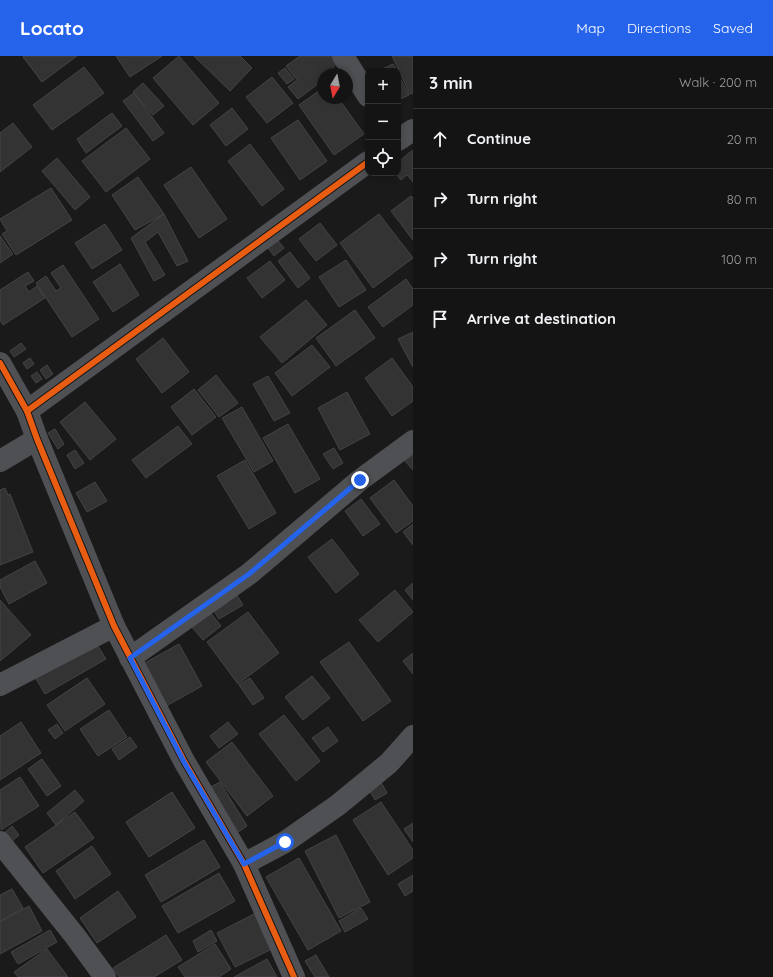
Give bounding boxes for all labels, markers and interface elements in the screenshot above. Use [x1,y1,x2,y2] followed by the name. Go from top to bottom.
[20,16,84,40] text: Locato
[576,19,605,37] text: Map
[627,19,691,37] text: Directions
[713,19,753,37] text: Saved
[317,68,353,104] north arrow
[365,68,401,176] map controls
[365,68,401,104] button: +
[429,72,473,93] text: 3 min
[679,74,757,90] text: Walk · 200 m
[365,104,401,140] button: −
[429,128,451,150] icon: ahead
[467,129,531,148] text: Continue
[727,131,757,147] text: 20 m
[365,140,401,176] button: locate
[429,188,451,210] icon: right
[467,189,538,208] text: Turn right
[727,191,757,207] text: 80 m
[429,248,451,270] icon: right
[467,249,538,268] text: Turn right
[721,251,757,267] text: 100 m
[429,308,451,330] icon: arrive
[467,309,616,328] text: Arrive at destination
[351,471,369,489] route end
[276,833,294,851] route start

